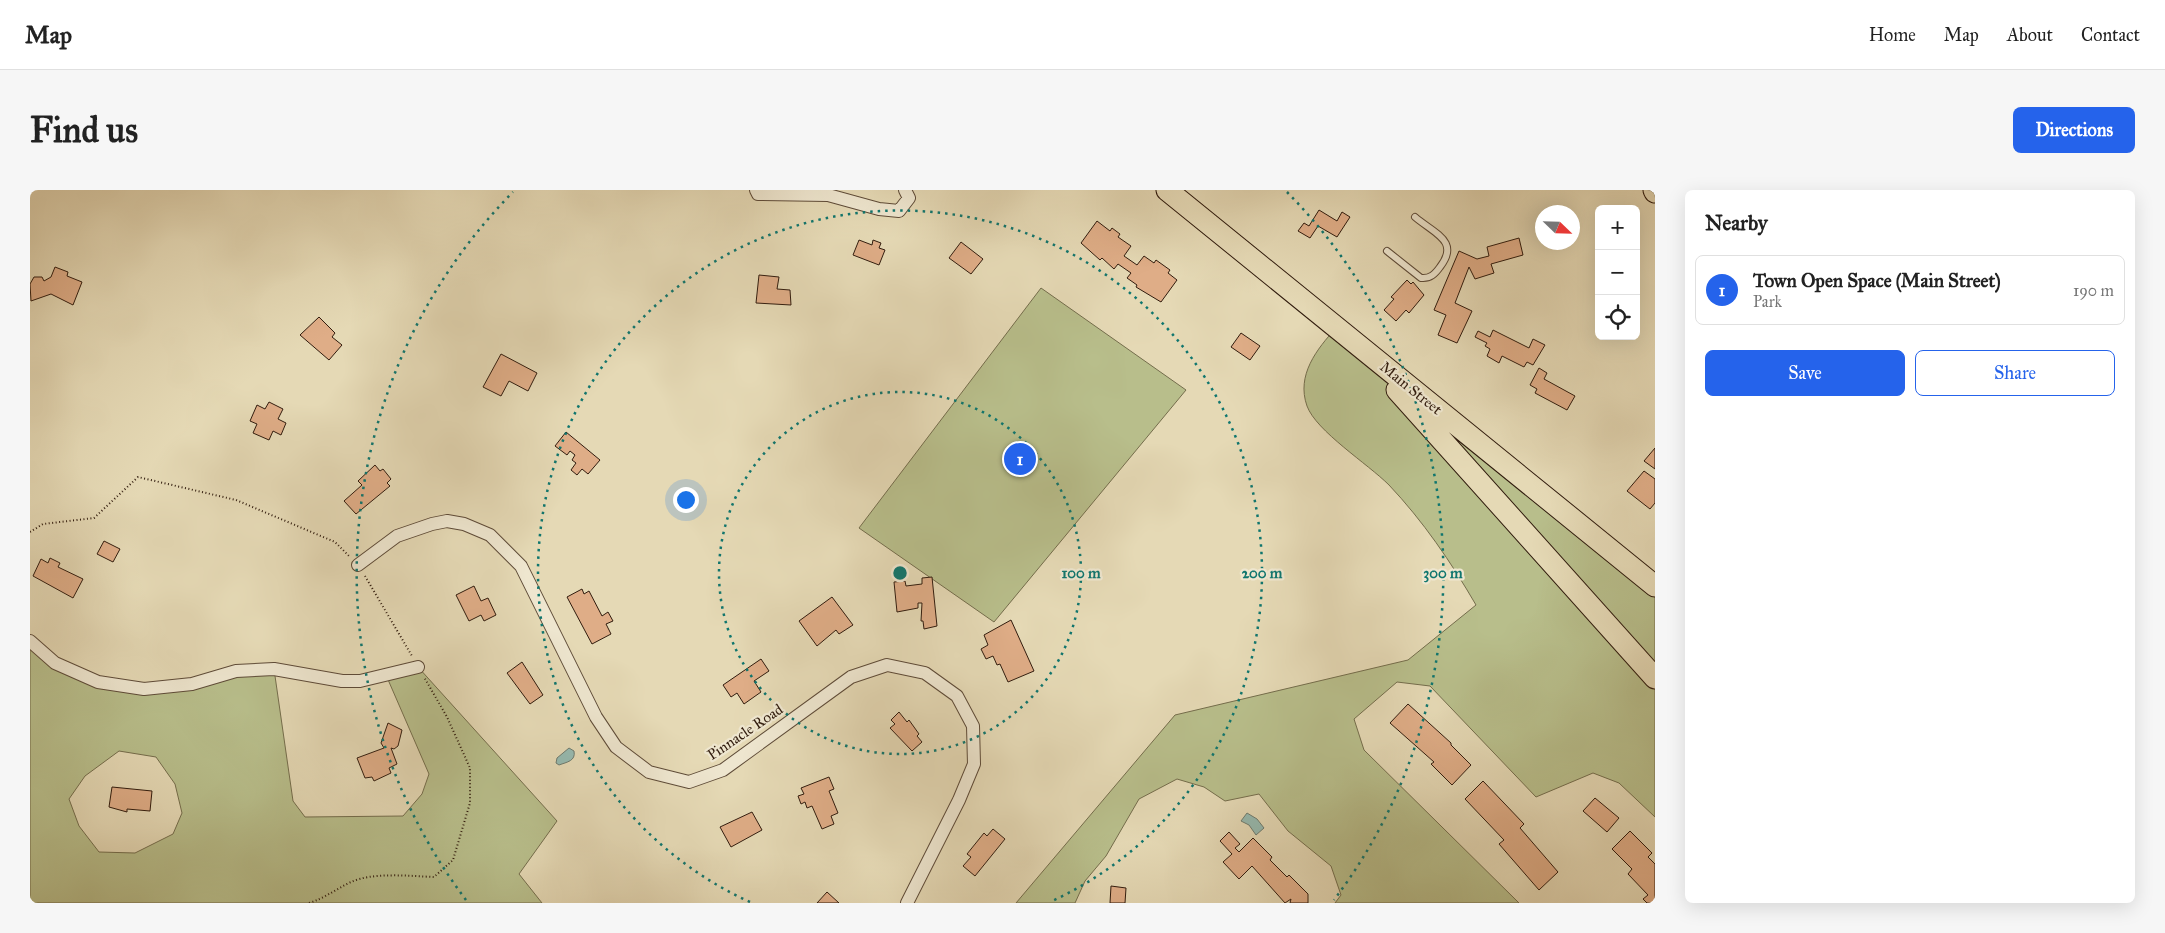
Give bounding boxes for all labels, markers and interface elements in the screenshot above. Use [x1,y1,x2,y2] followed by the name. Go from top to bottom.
[25,20,72,50] text: Map
[1869,24,1916,46] text: Home
[1944,24,1979,46] text: Map
[2007,24,2053,46] text: About
[2081,24,2140,46] text: Contact
[2013,107,2135,153] button: Directions
[30,109,138,152] text: Find us
[1535,205,1580,250] north arrow
[1595,205,1640,340] map controls
[1595,205,1640,250] button: +
[1705,210,1768,236] text: Nearby
[1595,250,1640,295] button: −
[1753,269,2001,292] text: Town Open Space (Main Street)
[1719,281,1725,300] text: 1
[2073,281,2114,300] text: 190 m
[1753,292,1782,311] text: Park
[1595,295,1640,340] button: locate
[1705,350,1905,396] button: Save
[1915,350,2115,396] button: Share
[1376,358,1446,419] street label: Main Street
[1004,440,1036,478] pin: 1
[673,487,699,513] your location
[891,564,909,582] centre of rings
[1061,564,1101,582] text: 100 m
[1242,564,1283,582] text: 200 m
[1423,564,1463,583] text: 300 m
[704,700,787,764] street label: Pinnacle Road

